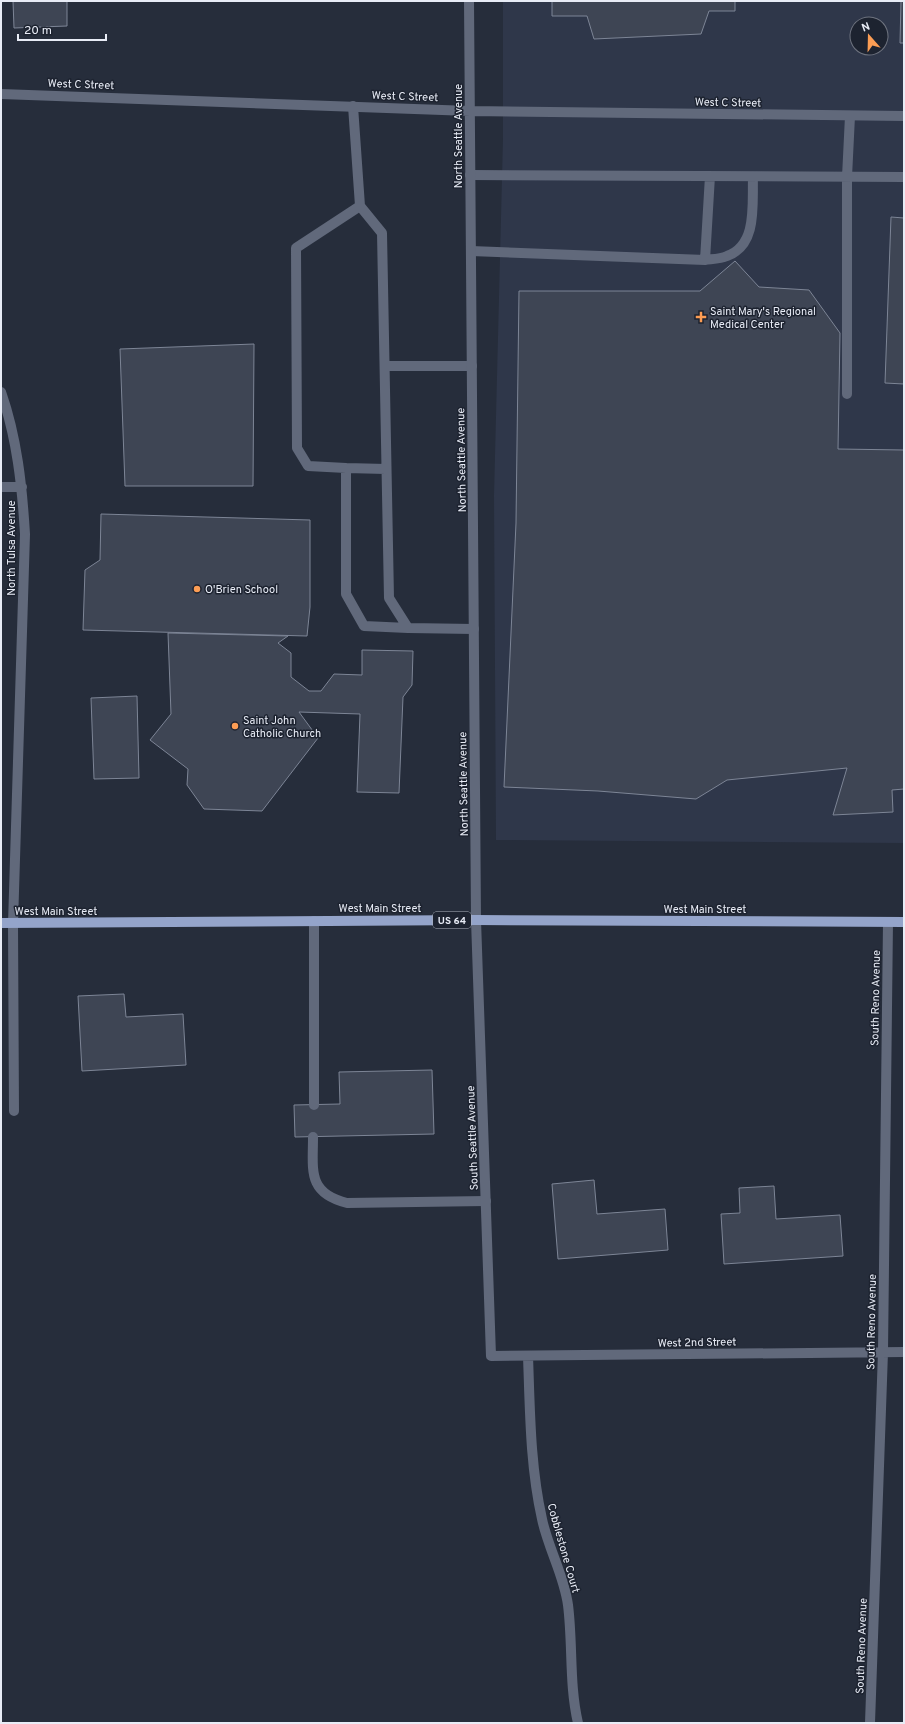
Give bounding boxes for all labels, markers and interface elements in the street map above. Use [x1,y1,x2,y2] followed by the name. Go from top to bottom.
[18,16,106,42] scale bar
[849,16,889,56] north arrow
[860,20,872,35] text: N
[24,23,52,39] text: 20 m
[47,77,114,93] street label: West C Street
[452,84,466,188] street label: North Seattle Avenue
[371,89,438,105] street label: West C Street
[695,95,761,111] street label: West C Street
[710,305,816,332] place label: Saint Mary's Regional Medical Center
[695,311,707,323] marker: Saint Mary's Regional Medical Center
[454,408,470,512] street label: North Seattle Avenue
[5,500,19,596] street label: North Tulsa Avenue
[205,583,278,597] place label: O'Brien School
[192,584,202,594] marker: O'Brien School
[243,714,321,741] place label: Saint John Catholic Church
[230,721,240,731] marker: Saint John Catholic Church
[456,732,472,836] street label: North Seattle Avenue
[339,902,421,916] street label: West Main Street
[664,903,746,917] street label: West Main Street
[15,905,97,919] street label: West Main Street
[433,912,471,928] road number: US 64
[868,950,884,1046] street label: South Reno Avenue
[464,1085,482,1191] street label: South Seattle Avenue
[864,1274,880,1370] street label: South Reno Avenue
[658,1335,737,1351] street label: West 2nd Street
[544,1502,583,1595] street label: Cobblestone Court
[853,1598,871,1694] street label: South Reno Avenue

